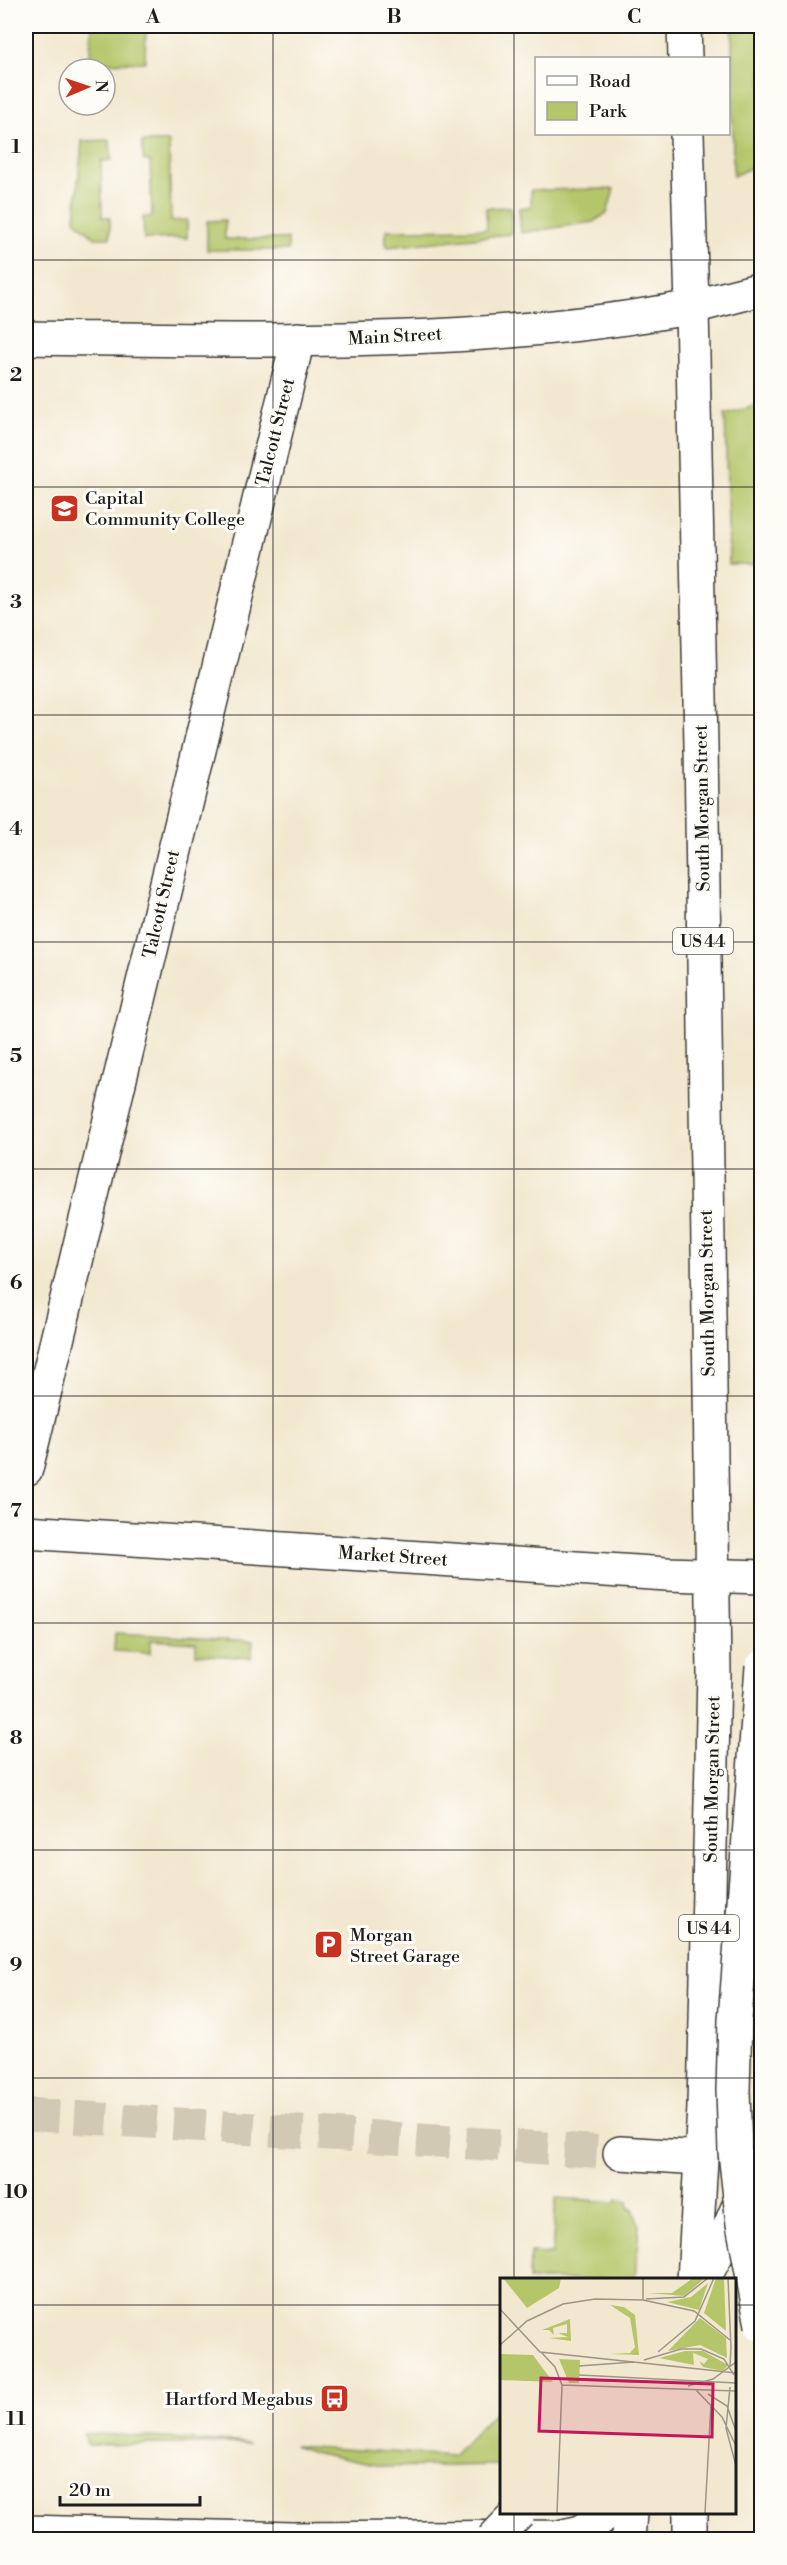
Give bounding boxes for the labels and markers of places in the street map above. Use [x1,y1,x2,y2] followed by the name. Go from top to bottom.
[85,487,245,531] place label: Capital Community College
[48,492,80,524] school or university icon: Capital Community College
[350,1924,460,1968] place label: Morgan Street Garage
[313,1929,345,1961] parking icon: Morgan Street Garage
[318,2383,350,2415] bus stop icon: Hartford Megabus
[165,2388,313,2411] place label: Hartford Megabus

